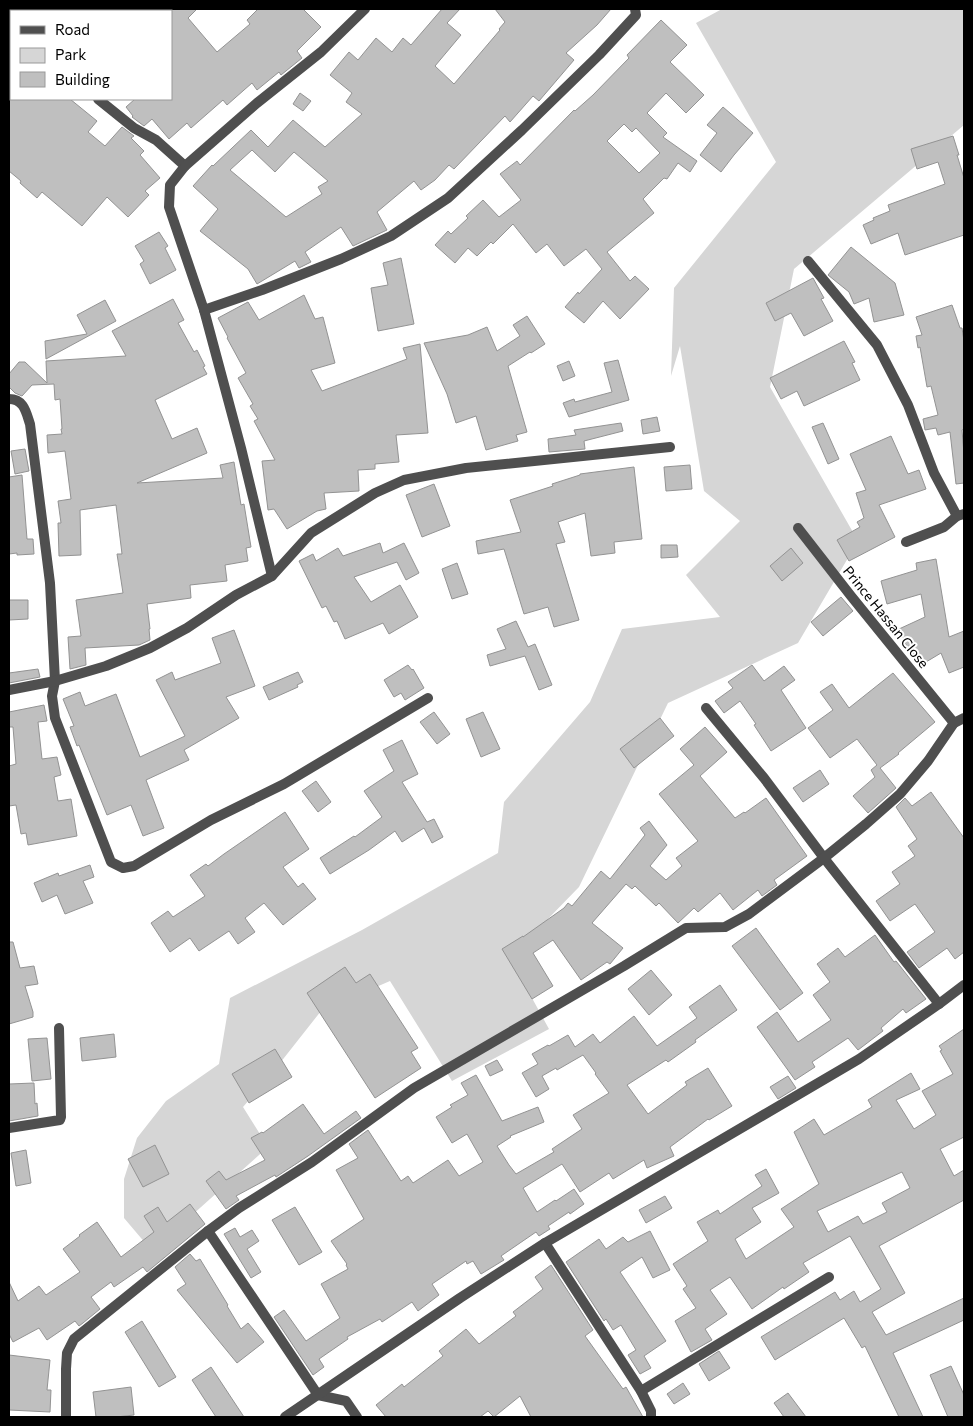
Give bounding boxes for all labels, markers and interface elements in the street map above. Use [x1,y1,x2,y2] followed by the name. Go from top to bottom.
[10,10,172,100] legend
[55,20,90,38] text: Road
[55,45,86,63] text: Park
[55,70,110,88] text: Building
[840,562,933,671] street label: Prince Hassan Close

